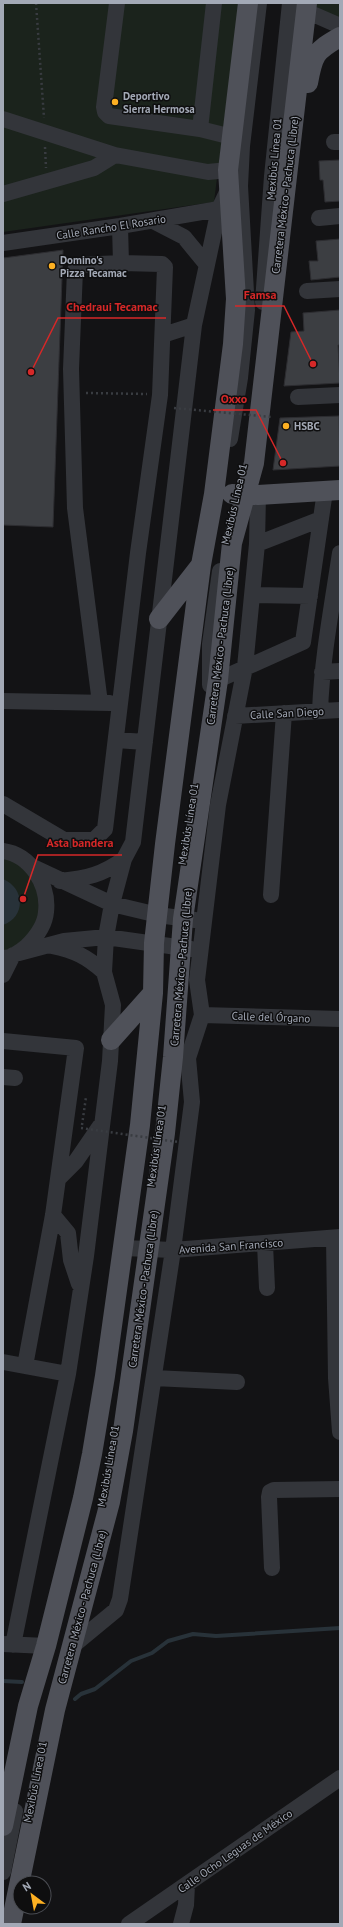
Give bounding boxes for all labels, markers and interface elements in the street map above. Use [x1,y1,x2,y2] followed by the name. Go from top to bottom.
[123,89,195,116] place label: Deportivo Sierra Hermosa
[110,97,120,107] marker: Deportivo Sierra Hermosa
[268,115,302,275] street label: Carretera México - Pachuca (Libre)
[263,117,285,201] street label: Mexibús Línea 01
[55,211,167,243] street label: Calle Rancho El Rosario
[60,253,127,280] place label: Domino's Pizza Tecamac
[47,261,57,271] marker: Domino's Pizza Tecamac
[235,282,284,306] callout: Famsa
[244,287,276,302] text: Famsa
[58,294,166,318] callout: Chedraui Tecamac
[66,299,158,314] text: Chedraui Tecamac
[213,386,256,410] callout: Oxxo
[221,391,248,406] text: Oxxo
[294,419,320,433] place label: HSBC
[281,421,291,431] marker: HSBC
[218,462,250,546] street label: Mexibús Línea 01
[203,566,237,726] street label: Carretera México - Pachuca (Libre)
[250,704,324,722] street label: Calle San Diego
[175,782,201,866] street label: Mexibús Línea 01
[38,831,122,855] callout: Asta bandera
[46,835,114,850] text: Asta bandera
[167,887,195,1047] street label: Carretera México - Pachuca (Libre)
[231,1009,311,1025] street label: Calle del Órgano
[143,1104,169,1188] street label: Mexibús Línea 01
[125,1209,161,1369] street label: Carretera México - Pachuca (Libre)
[178,1235,284,1257] street label: Avenida San Francisco
[94,1424,122,1508] street label: Mexibús Línea 01
[55,1528,109,1686] street label: Carretera México - Pachuca (Libre)
[20,1740,50,1824] street label: Mexibús Línea 01
[175,1806,295,1896] street label: Calle Ocho Leguas de México
[12,1875,52,1915] north arrow
[20,1879,33,1894] text: N

